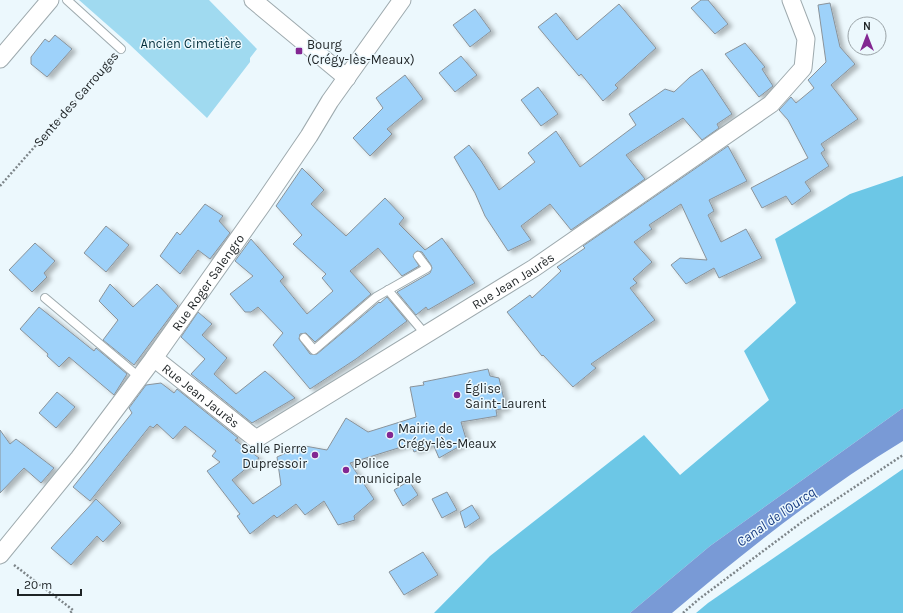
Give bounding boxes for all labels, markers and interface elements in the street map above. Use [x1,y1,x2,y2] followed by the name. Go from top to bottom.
[847,16,887,56] north arrow
[863,20,871,33] text: N
[141,36,242,51] park label: Ancien Cimetière
[307,37,415,67] place label: Bourg (Crégy-lès-Meaux)
[294,46,304,56] marker: Bourg (Crégy-lès-Meaux)
[30,48,122,150] street label: Sente des Carrouges
[168,231,247,333] street label: Rue Roger Salengro
[469,249,557,312] street label: Rue Jean Jaurès
[159,360,243,431] street label: Rue Jean Jaurès
[465,379,546,411] place label: Église Saint-Laurent
[452,390,462,400] marker: Église Saint-Laurent
[398,421,497,451] place label: Mairie de Crégy-lès-Meaux
[385,430,395,440] marker: Mairie de Crégy-lès-Meaux
[241,441,307,471] place label: Salle Pierre Dupressoir
[310,450,320,460] marker: Salle Pierre Dupressoir
[354,456,422,486] place label: Police municipale
[341,465,351,475] marker: Police municipale
[733,483,819,551] water label: Canal de l'Ourcq
[18,571,81,597] scale bar
[24,578,52,592] text: 20 m

